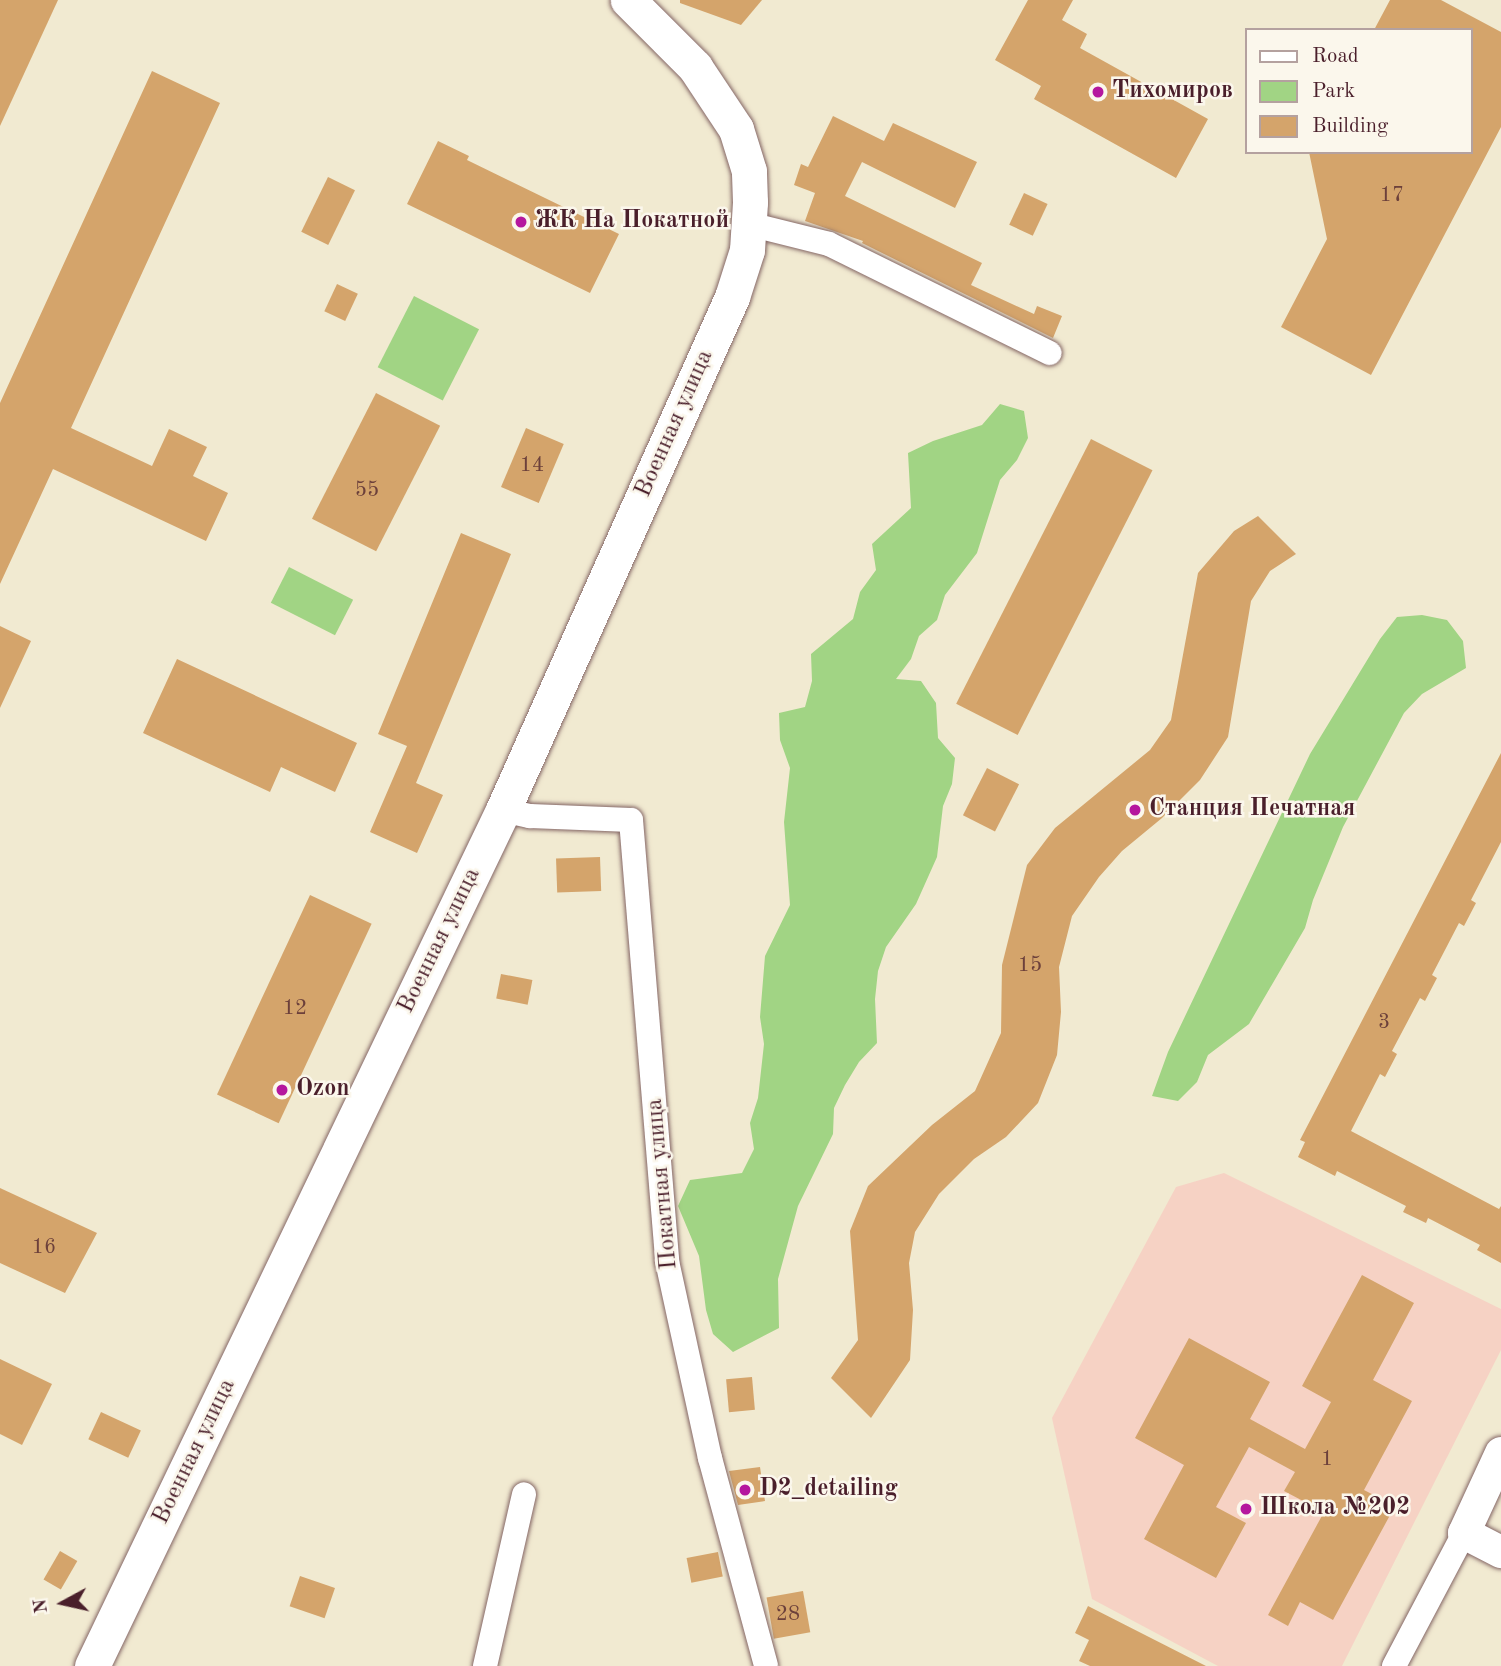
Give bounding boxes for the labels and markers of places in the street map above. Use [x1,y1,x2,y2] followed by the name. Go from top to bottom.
[1112,78,1233,106] place label: Тихомиров
[1090,84,1106,100] marker: Тихомиров
[535,208,729,236] place label: ЖК На Покатной
[513,214,529,230] marker: ЖК На Покатной
[1149,796,1355,824] place label: Станция Печатная
[1127,802,1143,818] marker: Станция Печатная
[296,1076,350,1104] place label: Ozon
[274,1082,290,1098] marker: Ozon
[759,1476,898,1504] place label: D2_detailing
[737,1482,753,1498] marker: D2_detailing
[1260,1495,1410,1523] place label: Школа №202
[1238,1501,1254,1517] marker: Школа №202

